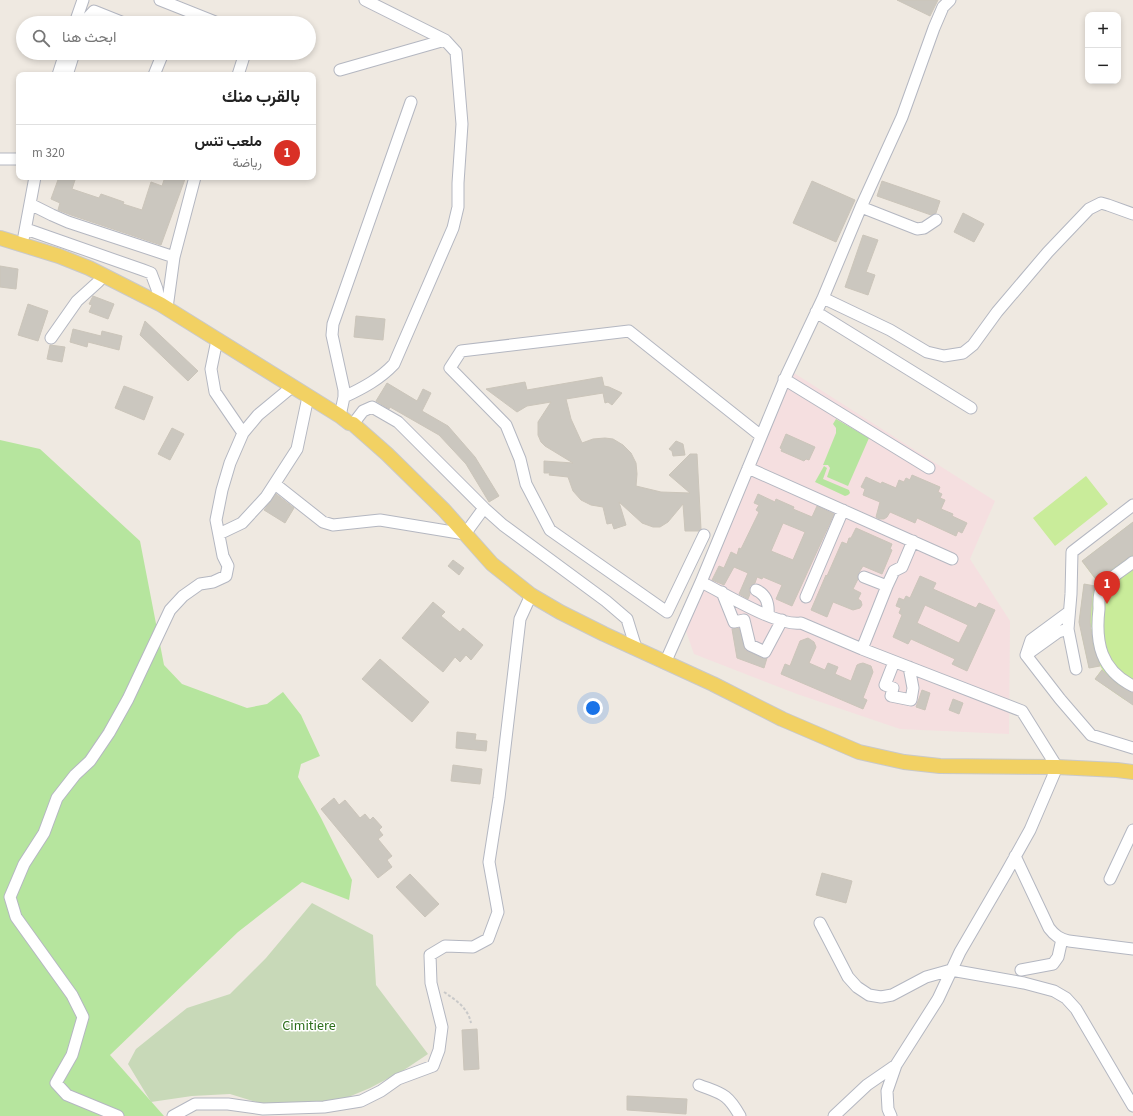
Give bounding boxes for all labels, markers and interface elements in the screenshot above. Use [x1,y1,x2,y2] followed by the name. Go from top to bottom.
[1085,12,1121,84] map controls
[1085,12,1121,48] button: +
[16,16,316,60] search box
[30,27,52,49] icon: search
[62,27,116,48] text: ابحث هنا
[1085,48,1121,84] button: −
[222,85,300,109] text: بالقرب منك
[195,131,262,152] text: ملعب تنس
[32,144,65,162] text: 320 m
[284,144,290,162] text: 1
[232,154,262,172] text: رياضة
[1094,571,1120,604] pin: 1
[583,698,603,718] your location
[282,1016,336,1036] park label: Cimitiere

